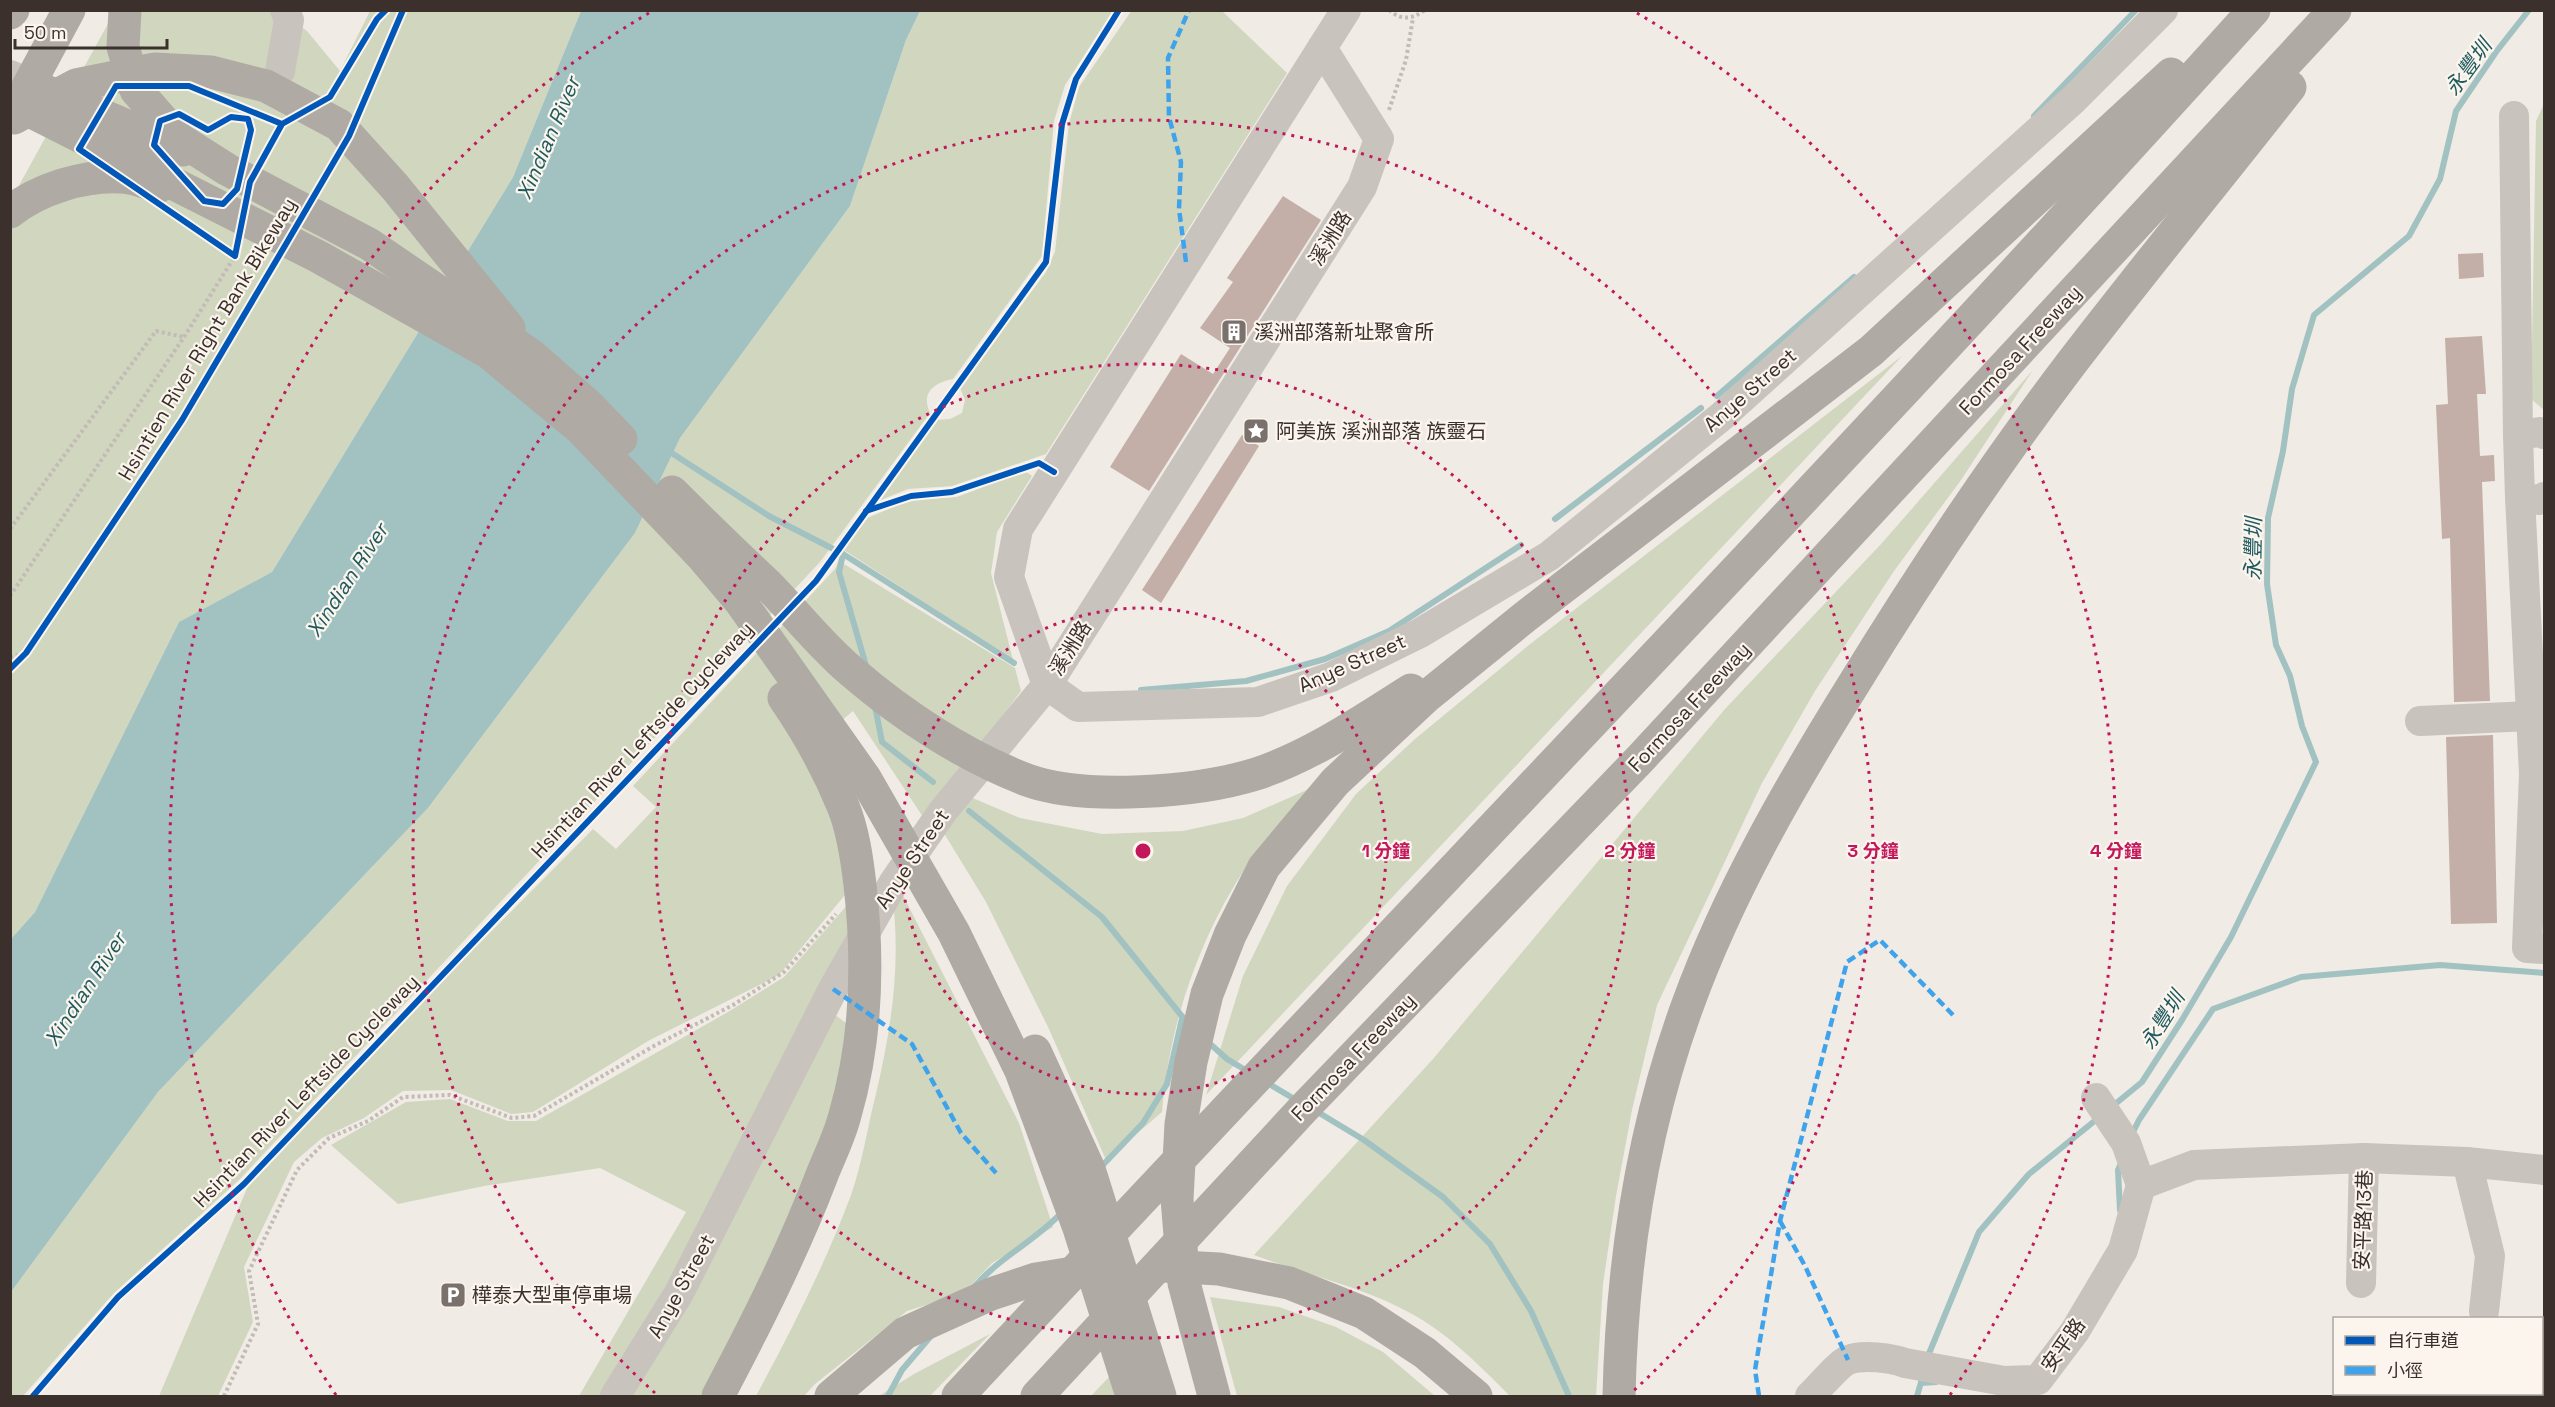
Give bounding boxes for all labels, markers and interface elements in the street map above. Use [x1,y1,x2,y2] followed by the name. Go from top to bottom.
[15,12,166,50] scale bar
[24,21,66,44] text: 50 m
[2439,31,2499,100] water label: 永豐圳
[510,71,587,203] water label: Xindian River
[112,193,302,485] street label: Hsintien River Right Bank Bikeway
[1303,206,1357,270] street label: 溪洲路
[1953,280,2087,420] street label: Formosa Freeway
[1219,317,1249,347] building icon: 溪洲部落新址聚會所
[1254,319,1434,345] place label: 溪洲部落新址聚會所
[1698,342,1802,438] street label: Anye Street
[1241,416,1271,446] place icon: 阿美族 溪洲部落 族靈石
[1276,418,1486,444] place label: 阿美族 溪洲部落 族靈石
[2239,514,2267,581] water label: 永豐圳
[300,516,395,642] water label: Xindian River
[525,616,759,864] street label: Hsintian River Leftside Cycleway
[1043,616,1097,680] street label: 溪洲路
[1294,628,1410,698] street label: Anye Street
[1622,637,1756,777] street label: Formosa Freeway
[869,804,955,914] street label: Anye Street
[1362,839,1410,862] text: 1 分鐘
[1604,839,1656,862] text: 2 分鐘
[1847,839,1899,862] text: 3 分鐘
[2090,839,2142,862] text: 4 分鐘
[1133,841,1153,861] centre of rings
[38,925,133,1051] water label: Xindian River
[188,969,424,1213] street label: Hsintian River Leftside Cycleway
[2134,984,2192,1054] water label: 永豐圳
[1285,988,1421,1126] street label: Formosa Freeway
[2348,1169,2378,1271] street label: 安平路13巷
[642,1229,720,1343] street label: Anye Street
[438,1280,468,1310] parking icon: 樺泰大型車停車場
[472,1282,632,1308] place label: 樺泰大型車停車場
[2035,1313,2091,1377] street label: 安平路
[2333,1317,2543,1395] legend
[2387,1329,2459,1352] text: 自行車道
[2387,1359,2423,1382] text: 小徑

